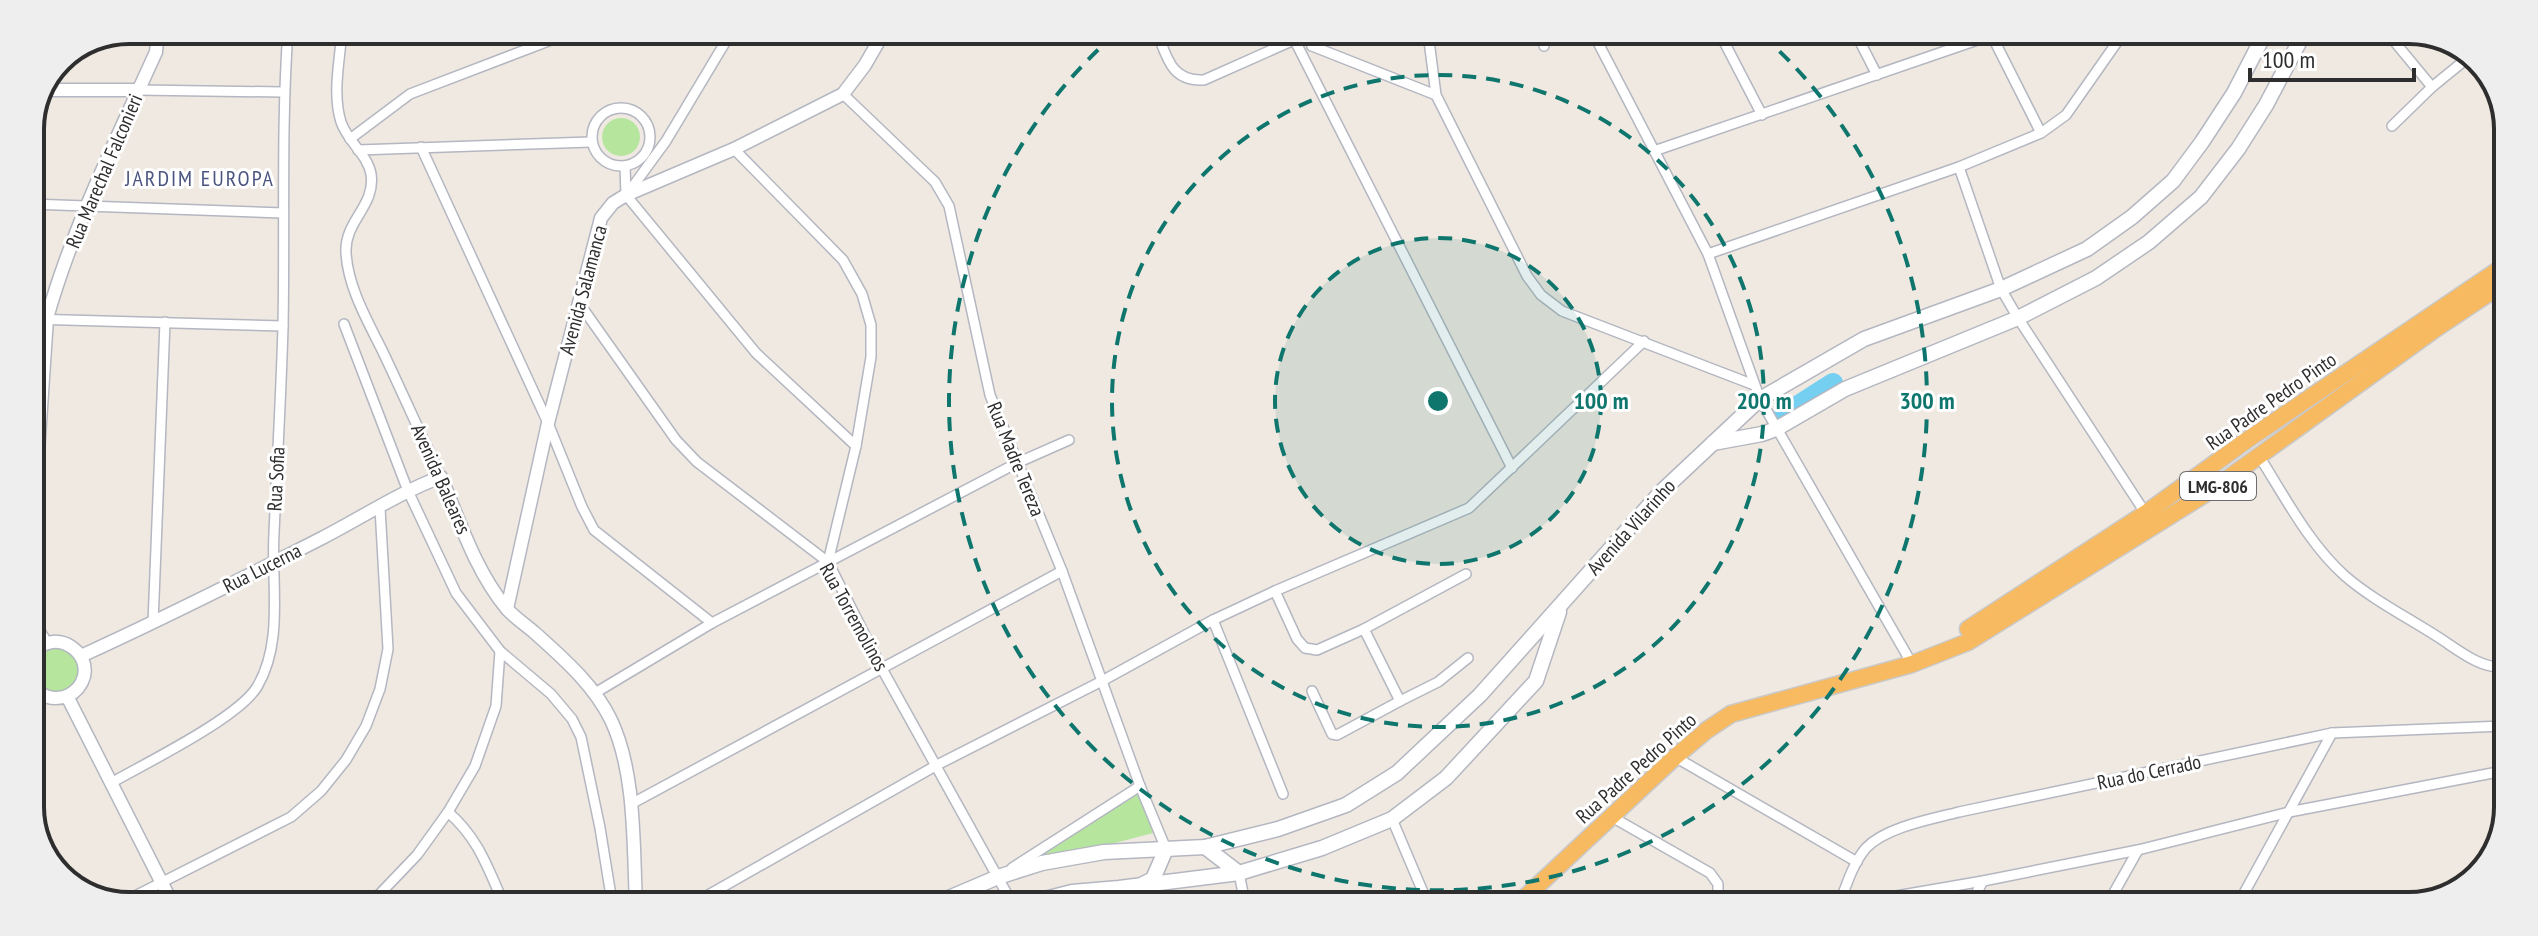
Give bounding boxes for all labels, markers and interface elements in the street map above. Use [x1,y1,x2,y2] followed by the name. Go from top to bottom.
[2250,32,2414,82] scale bar
[2262,44,2315,75] text: 100 m
[60,90,148,252] street label: Rua Marechal Falconieri
[124,164,275,192] district label: JARDIM EUROPA
[553,222,613,358] street label: Avenida Salamanca
[2201,346,2341,456] street label: Rua Padre Pedro Pinto
[1573,385,1629,416] text: 100 m
[1736,385,1792,416] text: 200 m
[1899,385,1955,416] text: 300 m
[1424,387,1452,415] centre of rings
[981,398,1051,520] street label: Rua Madre Tereza
[405,420,477,538] street label: Avenida Baleares
[261,446,291,512] street label: Rua Sofia
[2180,472,2256,500] road number: LMG-806
[1581,473,1681,581] street label: Avenida Vilarinho
[218,537,306,599] street label: Rua Lucerna
[814,558,894,676] street label: Rua Torremolinos
[1570,707,1702,829] street label: Rua Padre Pedro Pinto
[2095,748,2203,796] street label: Rua do Cerrado

